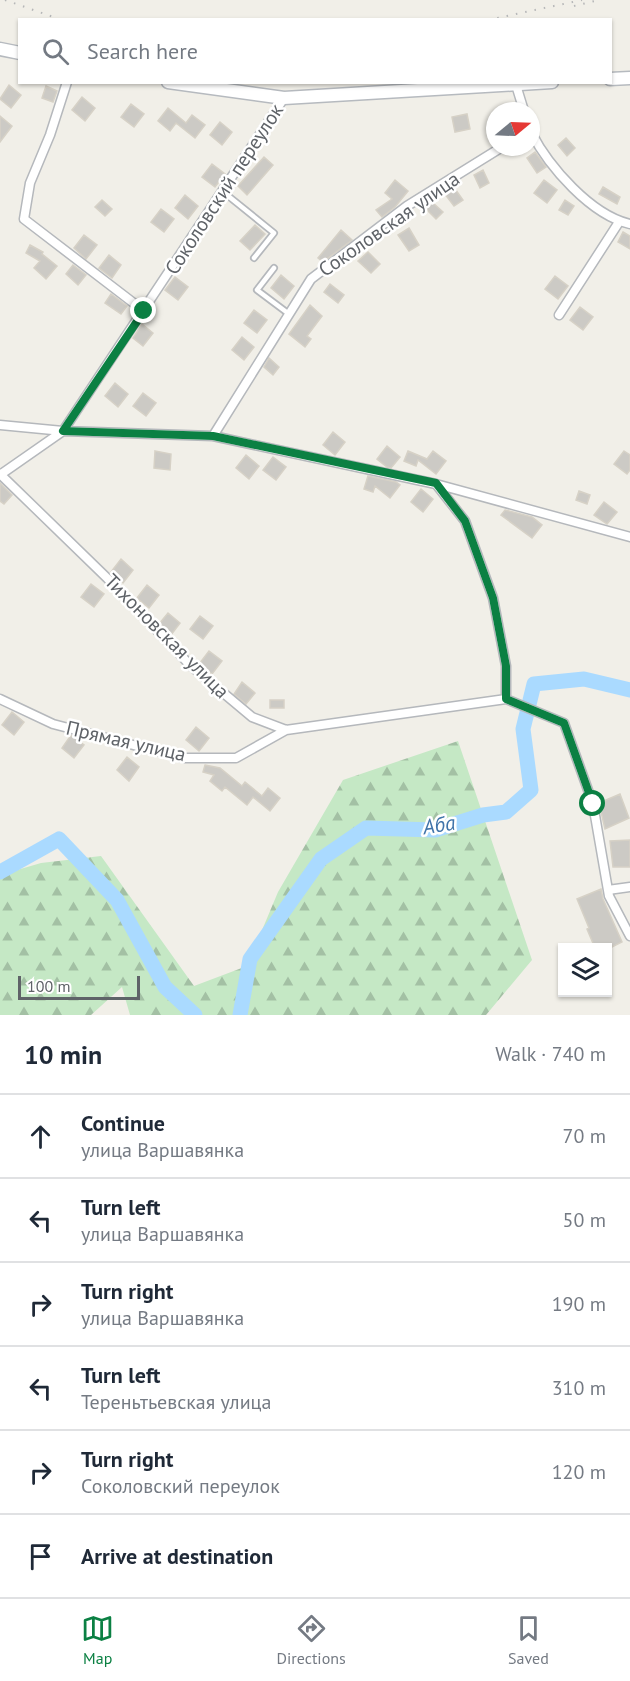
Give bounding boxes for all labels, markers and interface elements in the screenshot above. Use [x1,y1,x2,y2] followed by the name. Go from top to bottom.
[18,18,612,84] search box
[39,35,72,68] icon: search
[87,37,198,65] text: Search here
[159,98,289,279] street label: Соколовский переулок
[486,102,540,156] north arrow
[313,166,465,282] street label: Соколовская улица
[130,297,156,323] route end
[99,568,235,704] street label: Тихоновская улица
[64,715,188,767] street label: Прямая улица
[579,790,605,816] route start
[420,809,458,841] water label: Аба
[558,943,612,997] map controls
[558,943,612,997] button: layers
[18,973,140,1001] scale bar
[27,976,70,996] text: 100 m
[24,1038,102,1071] text: 10 min
[495,1041,606,1067] text: Walk · 740 m
[81,1109,165,1137] text: Continue
[24,1120,57,1153] icon: ahead
[563,1123,606,1149] text: 70 m
[81,1137,244,1163] text: улица Варшавянка
[81,1193,161,1221] text: Turn left
[24,1204,57,1237] icon: left
[563,1207,606,1233] text: 50 m
[81,1221,244,1247] text: улица Варшавянка
[81,1277,173,1305] text: Turn right
[24,1288,57,1321] icon: right
[552,1291,606,1317] text: 190 m
[81,1305,244,1331] text: улица Варшавянка
[81,1361,161,1389] text: Turn left
[24,1372,57,1405] icon: left
[552,1375,606,1401] text: 310 m
[81,1389,271,1415] text: Тереньтьевская улица
[81,1445,173,1473] text: Turn right
[24,1456,57,1489] icon: right
[552,1459,606,1485] text: 120 m
[81,1473,280,1499] text: Соколовский переулок
[24,1540,57,1573] icon: arrive
[81,1542,273,1570] text: Arrive at destination
[81,1612,114,1668] tab: Map
[277,1612,346,1668] tab: Directions
[508,1612,549,1668] tab: Saved

